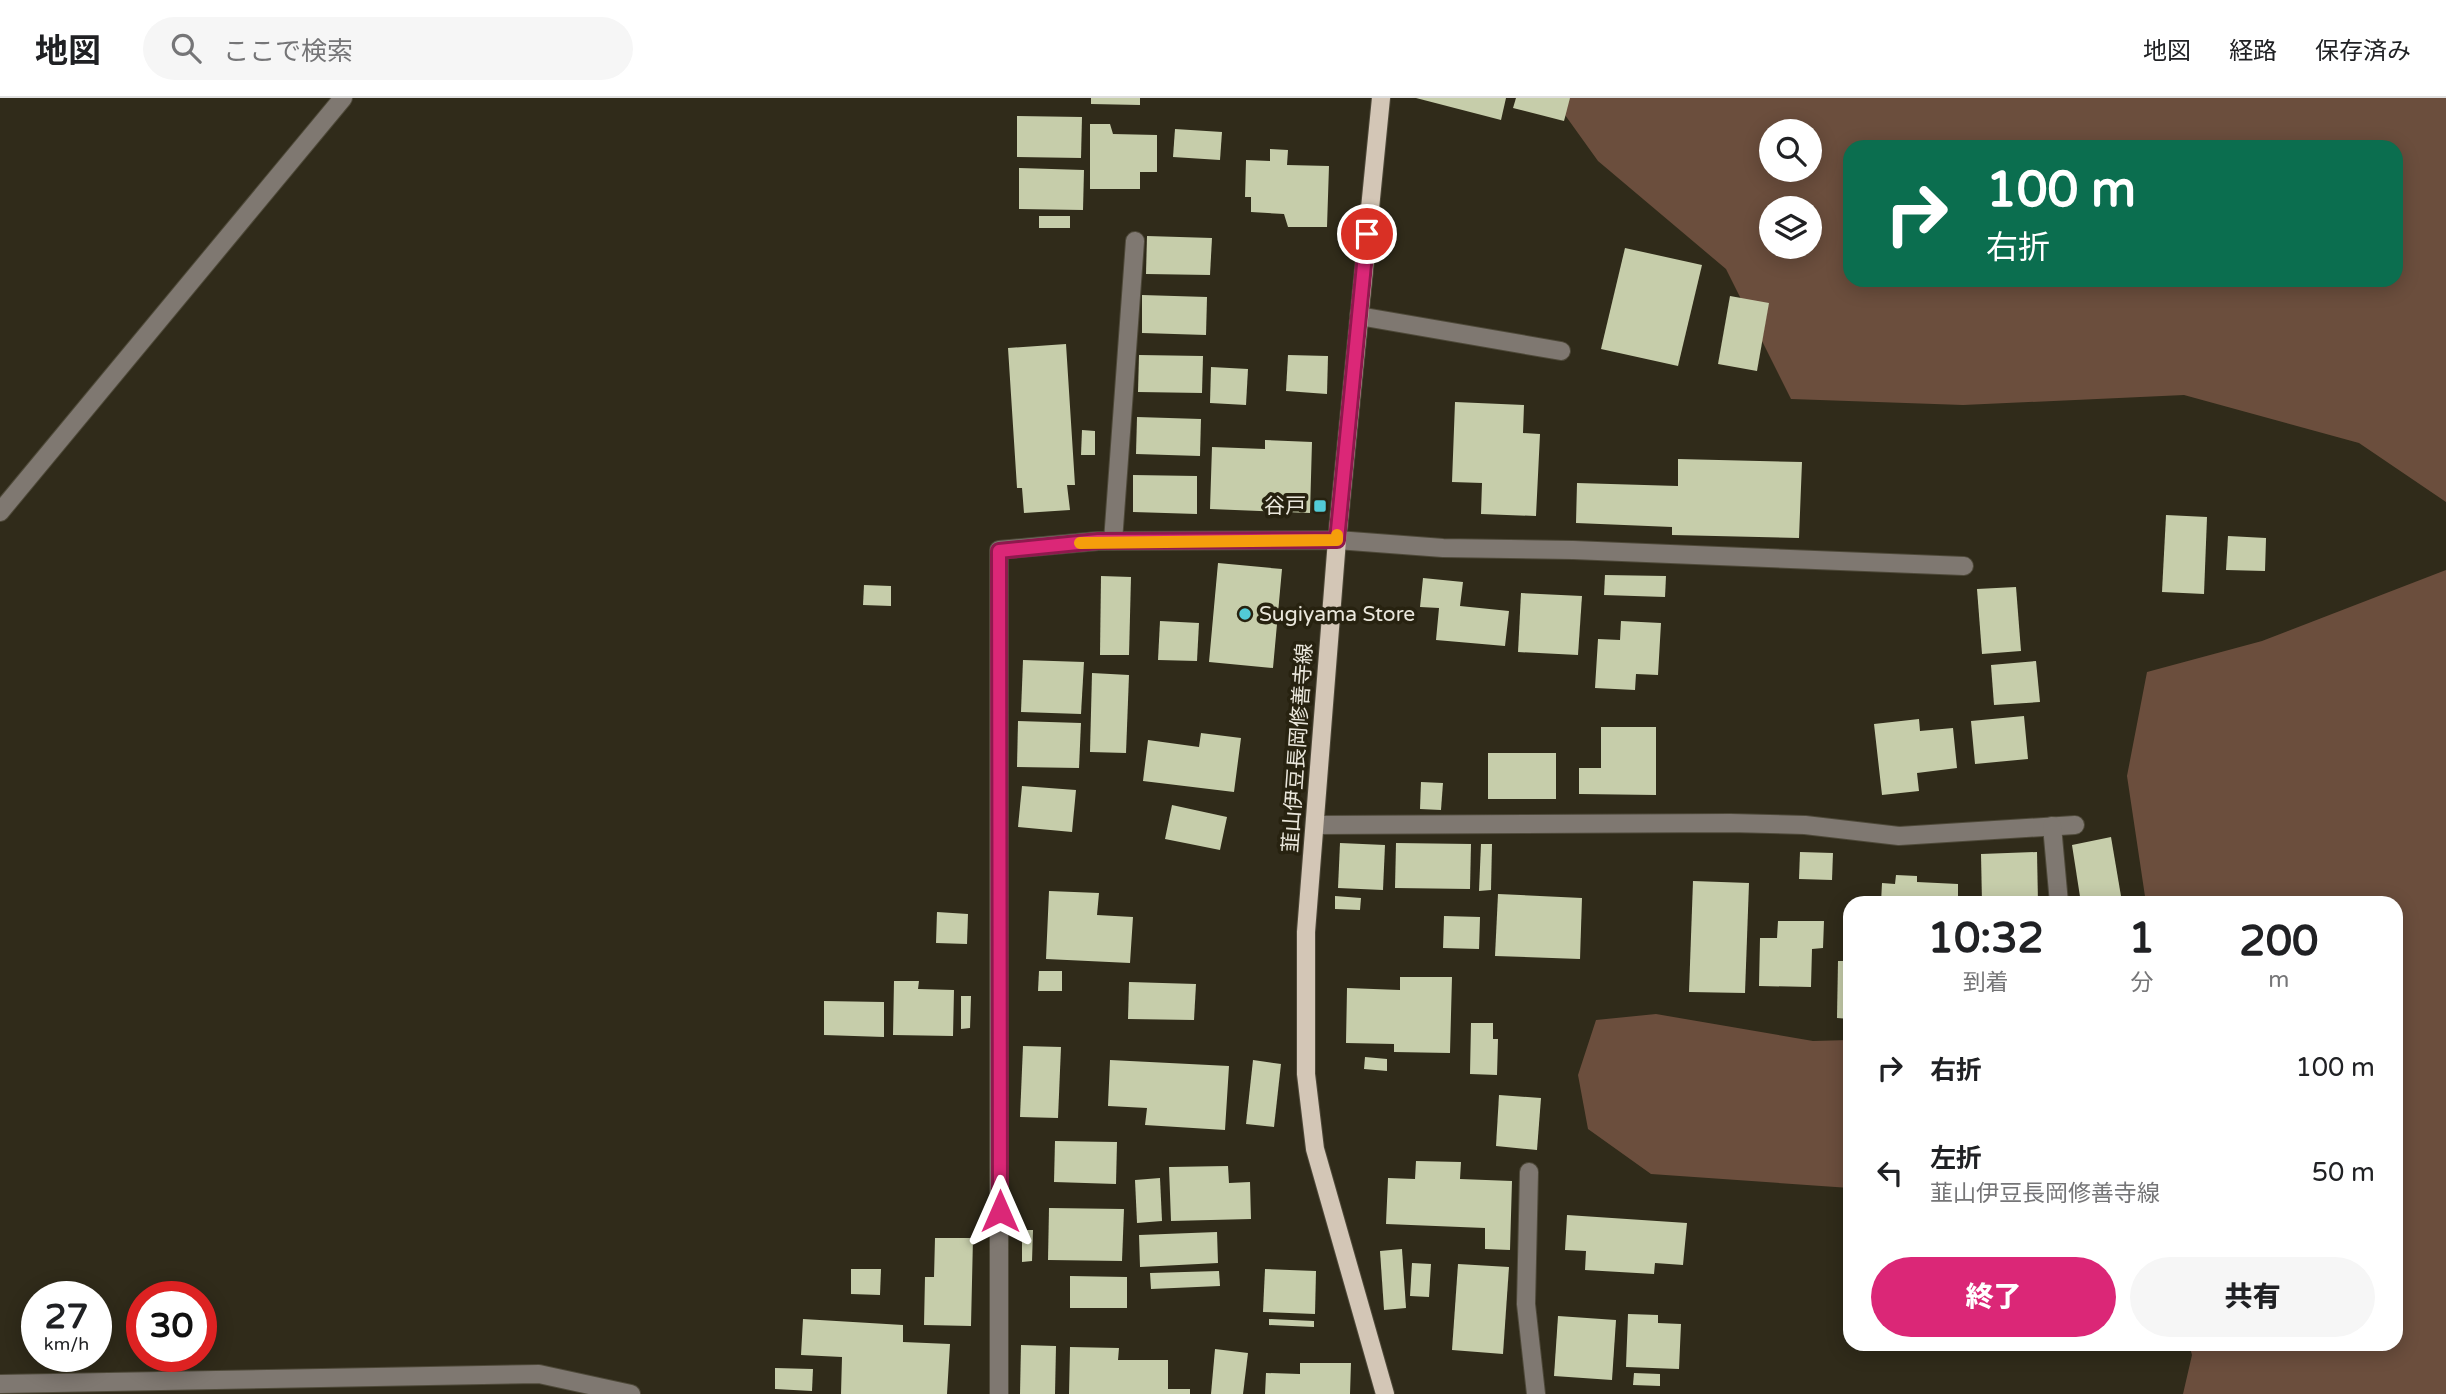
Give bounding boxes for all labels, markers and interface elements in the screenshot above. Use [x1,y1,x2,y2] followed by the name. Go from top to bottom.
[143,17,633,80] search box
[167,29,205,67] icon: search
[35,32,101,71] text: 地図
[223,36,353,67] text: ここで検索
[2143,37,2191,66] text: 地図
[2229,37,2277,66] text: 経路
[2315,37,2411,66] text: 保存済み
[1759,119,1822,259] map controls
[1759,119,1822,182] button: search
[1986,161,2136,220] text: 100 m
[1871,168,1962,259] icon: right
[1759,196,1822,259] button: layers
[1337,204,1397,264] pin
[1348,215,1386,253] icon: arrive
[1986,229,2050,267] text: 右折
[1264,494,1306,519] place label: 谷戸
[1312,498,1328,514] marker: 谷戸
[1259,602,1415,627] place label: Sugiyama Store
[1237,606,1253,622] marker: Sugiyama Store
[1278,642,1318,854] street label: 韮山伊豆長岡修善寺線
[1928,913,2044,964] text: 10:32
[2128,913,2155,964] text: 1
[2239,916,2318,967] text: 200
[2268,966,2289,994] text: m
[1963,969,2009,997] text: 到着
[2130,969,2153,997] text: 分
[1871,1049,1909,1087] icon: right
[2295,1052,2375,1083] text: 100 m
[1930,1055,1982,1086] text: 右折
[1930,1143,1982,1174] text: 左折
[1871,1154,1909,1192] icon: left
[2312,1157,2375,1188] text: 50 m
[963,1174,1037,1248] position arrow
[1930,1180,2160,1208] text: 韮山伊豆長岡修善寺線
[1871,1257,2116,1337] button: 終了
[2130,1257,2375,1337] button: 共有
[126,1281,217,1372] speed limit sign: 30
[45,1296,88,1338] text: 27
[44,1333,89,1355] text: km/h

